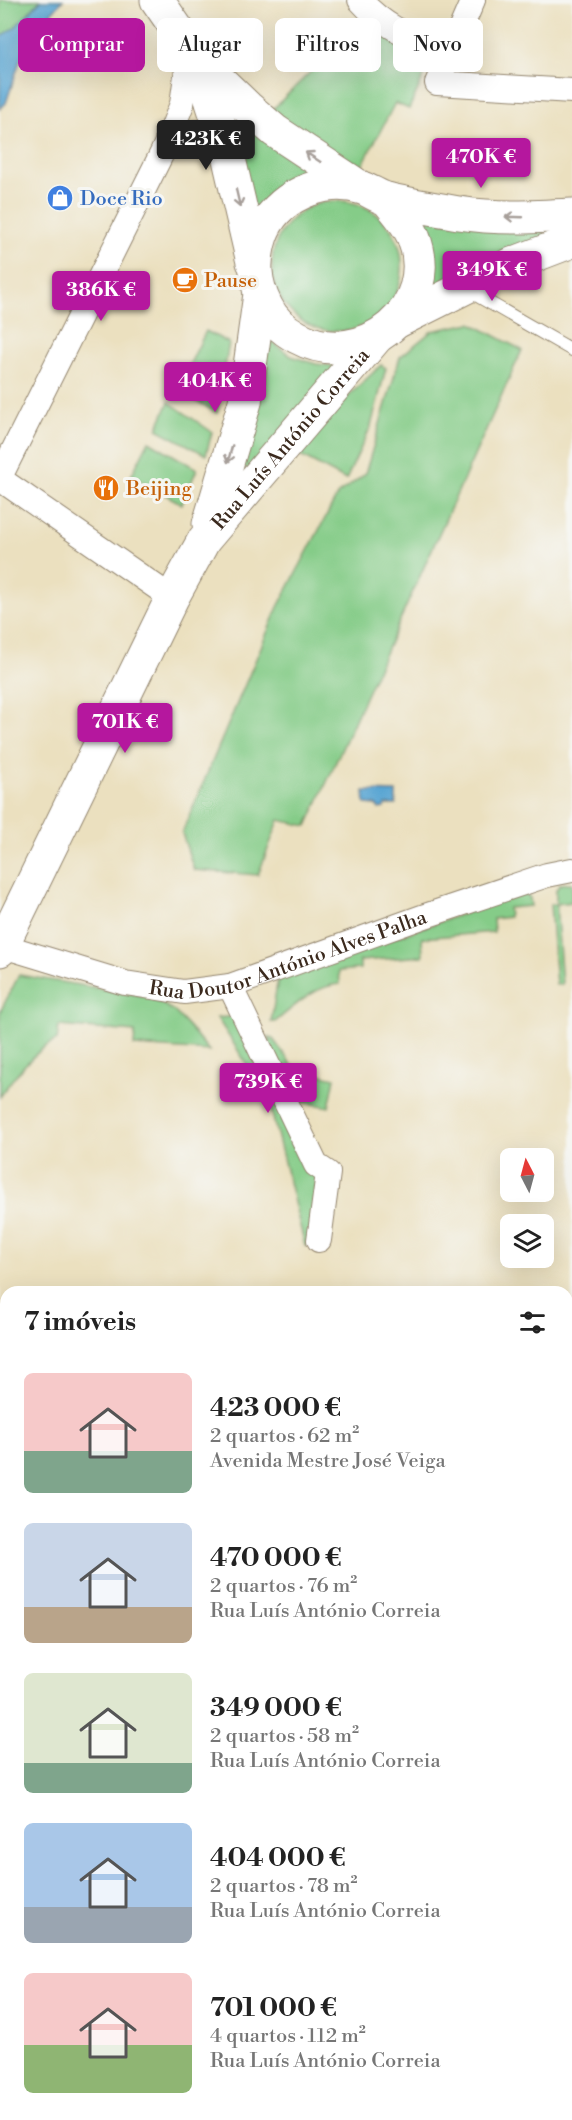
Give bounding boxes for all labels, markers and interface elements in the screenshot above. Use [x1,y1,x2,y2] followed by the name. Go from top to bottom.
[18,18,145,72] chip: Comprar
[157,18,263,72] chip: Alugar
[275,18,381,72] chip: Filtros
[393,18,483,72] chip: Novo
[157,120,255,171] pin: 423K €
[171,127,241,152] text: 423K €
[432,138,530,189] pin: 470K €
[446,145,516,170] text: 470K €
[305,151,321,163] one-way arrow
[45,183,75,213] shop icon: Doce Rio
[80,187,163,212] place label: Doce Rio
[232,188,244,207] one-way arrow
[504,211,524,223] one-way arrow
[443,251,541,302] pin: 349K €
[457,258,527,283] text: 349K €
[170,265,200,295] cafe icon: Pause
[204,269,257,294] place label: Pause
[52,271,150,322] pin: 386K €
[66,278,136,303] text: 386K €
[207,343,376,536] street label: Rua Luís António Correia
[166,362,264,413] pin: 404K €
[178,369,252,394] text: 404K €
[224,444,236,463] one-way arrow
[91,473,121,503] restaurant icon: Beijing
[125,477,192,502] place label: Beijing
[76,703,174,754] pin: 701K €
[91,710,159,735] text: 701K €
[147,905,431,1006] street label: Rua Doutor António Alves Palha
[219,1063,317,1114] pin: 739K €
[234,1070,302,1095] text: 739K €
[500,1148,554,1202] north arrow
[500,1148,554,1268] map controls
[500,1214,554,1268] button: layers
[24,1306,136,1338] text: 7 imóveis
[516,1306,549,1339] icon: filters
[210,1392,341,1424] text: 423 000 €
[72,1397,144,1469] icon: home
[210,1424,359,1449] text: 2 quartos · 62 m²
[210,1449,446,1474] text: Avenida Mestre José Veiga
[210,1542,342,1574] text: 470 000 €
[72,1547,144,1619] icon: home
[210,1574,357,1599] text: 2 quartos · 76 m²
[210,1599,441,1624] text: Rua Luís António Correia
[210,1692,342,1724] text: 349 000 €
[72,1697,144,1769] icon: home
[210,1724,359,1749] text: 2 quartos · 58 m²
[210,1749,441,1774] text: Rua Luís António Correia
[210,1842,346,1874] text: 404 000 €
[72,1847,144,1919] icon: home
[210,1874,358,1899] text: 2 quartos · 78 m²
[210,1899,441,1924] text: Rua Luís António Correia
[210,1992,337,2024] text: 701 000 €
[72,1997,144,2069] icon: home
[210,2024,366,2049] text: 4 quartos · 112 m²
[210,2049,441,2074] text: Rua Luís António Correia

